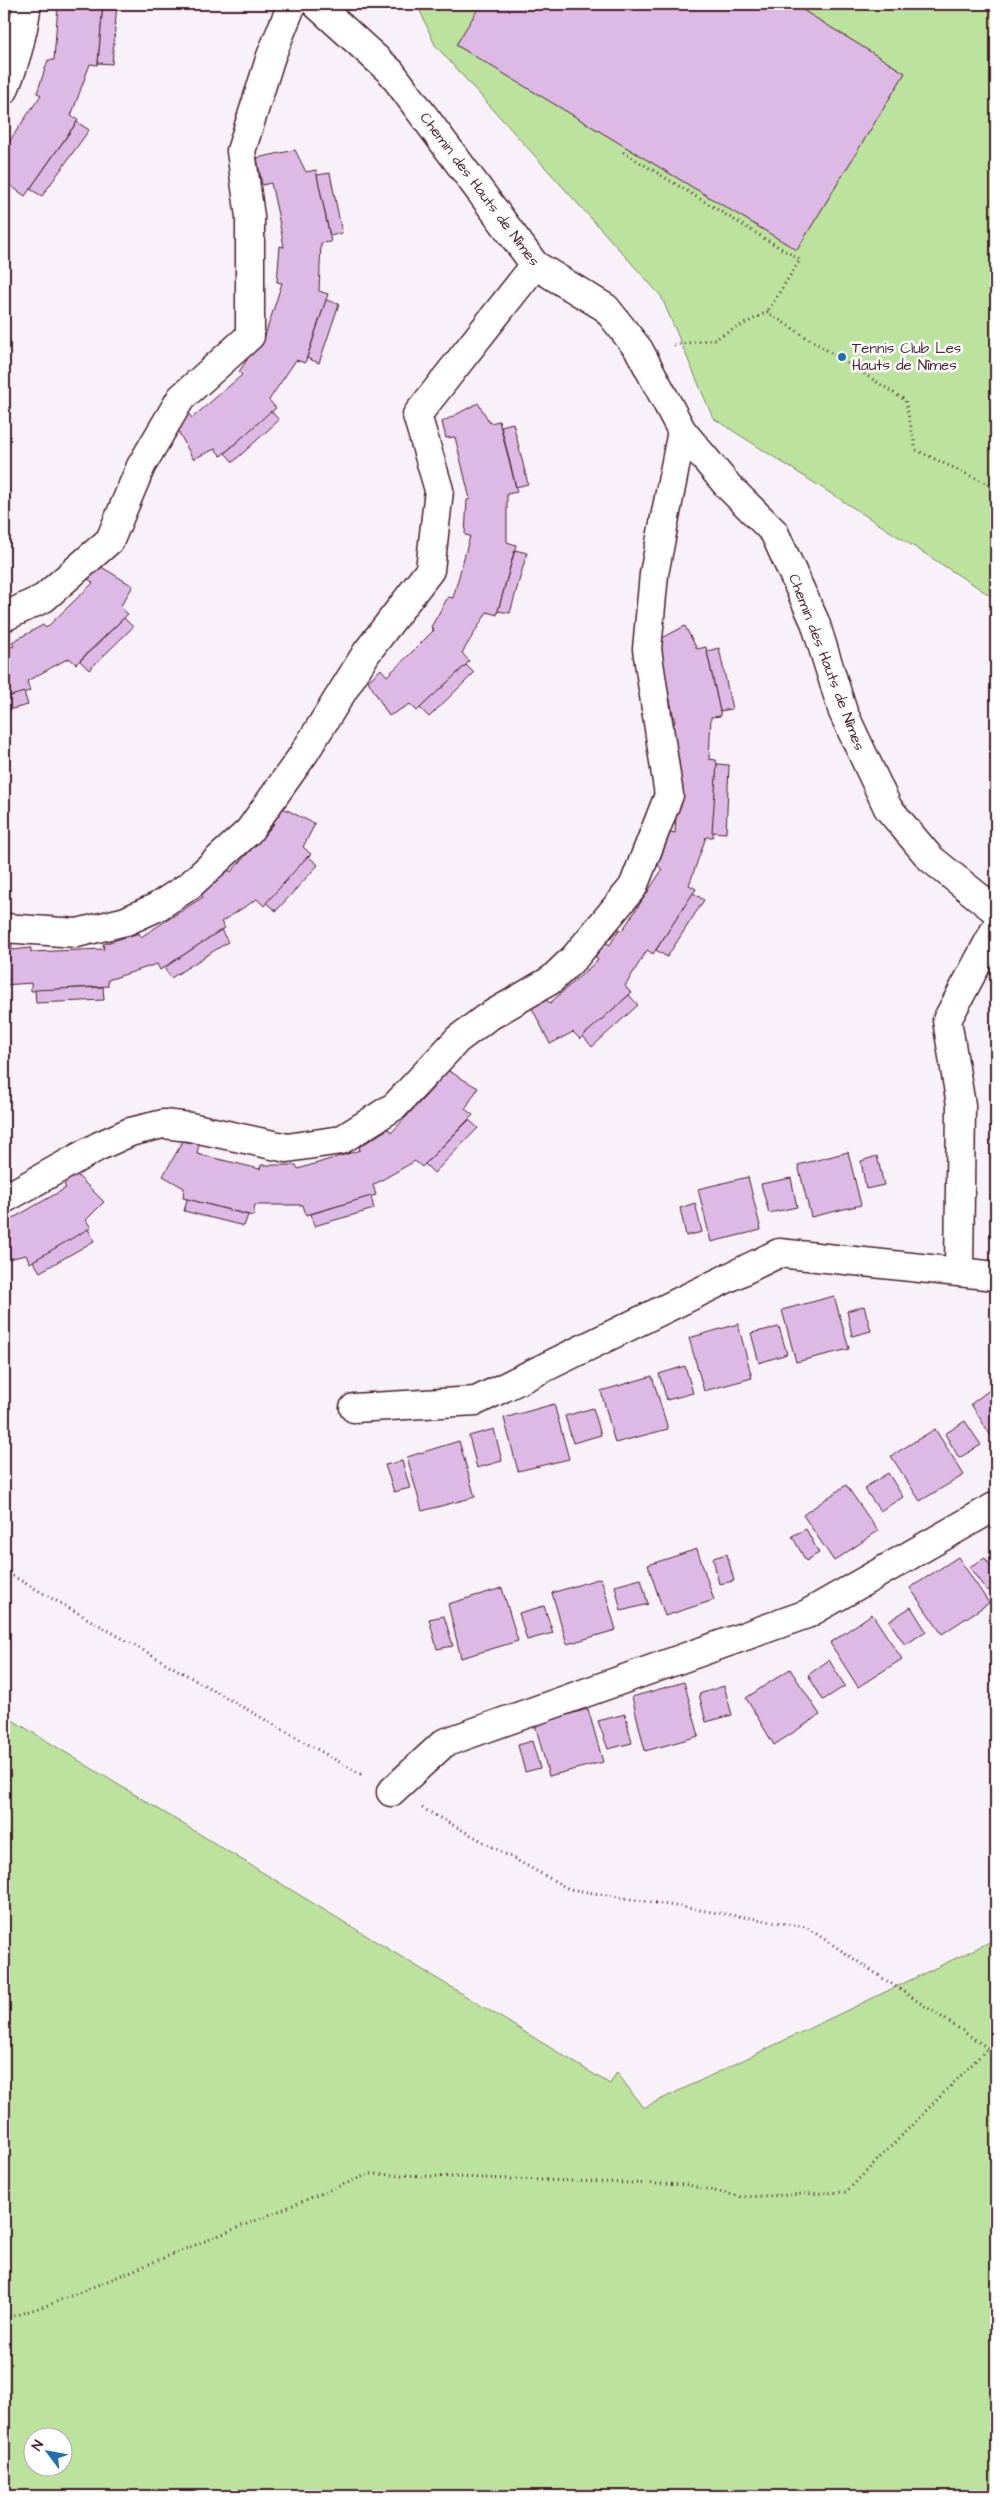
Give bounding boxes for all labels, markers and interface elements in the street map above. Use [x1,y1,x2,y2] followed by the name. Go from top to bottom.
[415,108,545,271] street label: Chemin des Hauts de Nîmes
[852,338,962,376] place label: Tennis Club Les Hauts de Nîmes
[836,351,848,363] marker: Tennis Club Les Hauts de Nîmes
[783,571,870,754] street label: Chemin des Hauts de Nîmes
[22,2428,72,2478] north arrow
[27,2436,49,2455] text: N

